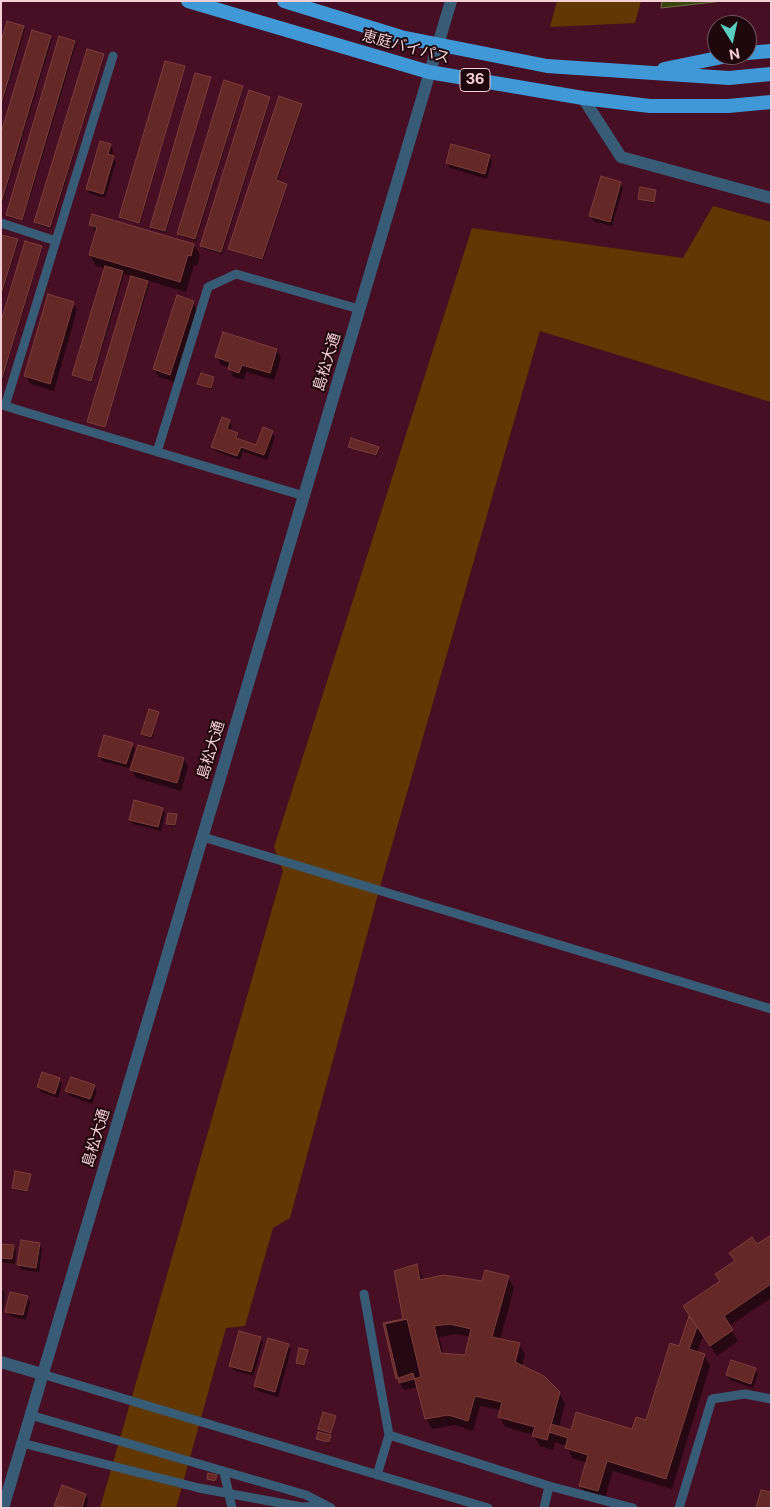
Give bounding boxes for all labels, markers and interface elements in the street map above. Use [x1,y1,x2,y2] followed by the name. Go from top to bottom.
[707,15,757,65] north arrow
[360,27,452,67] street label: 恵庭バイパス
[728,45,741,63] text: N
[460,68,490,92] road number: 36
[310,331,344,393] street label: 島松大通
[194,719,228,781] street label: 島松大通
[79,1107,113,1169] street label: 島松大通

